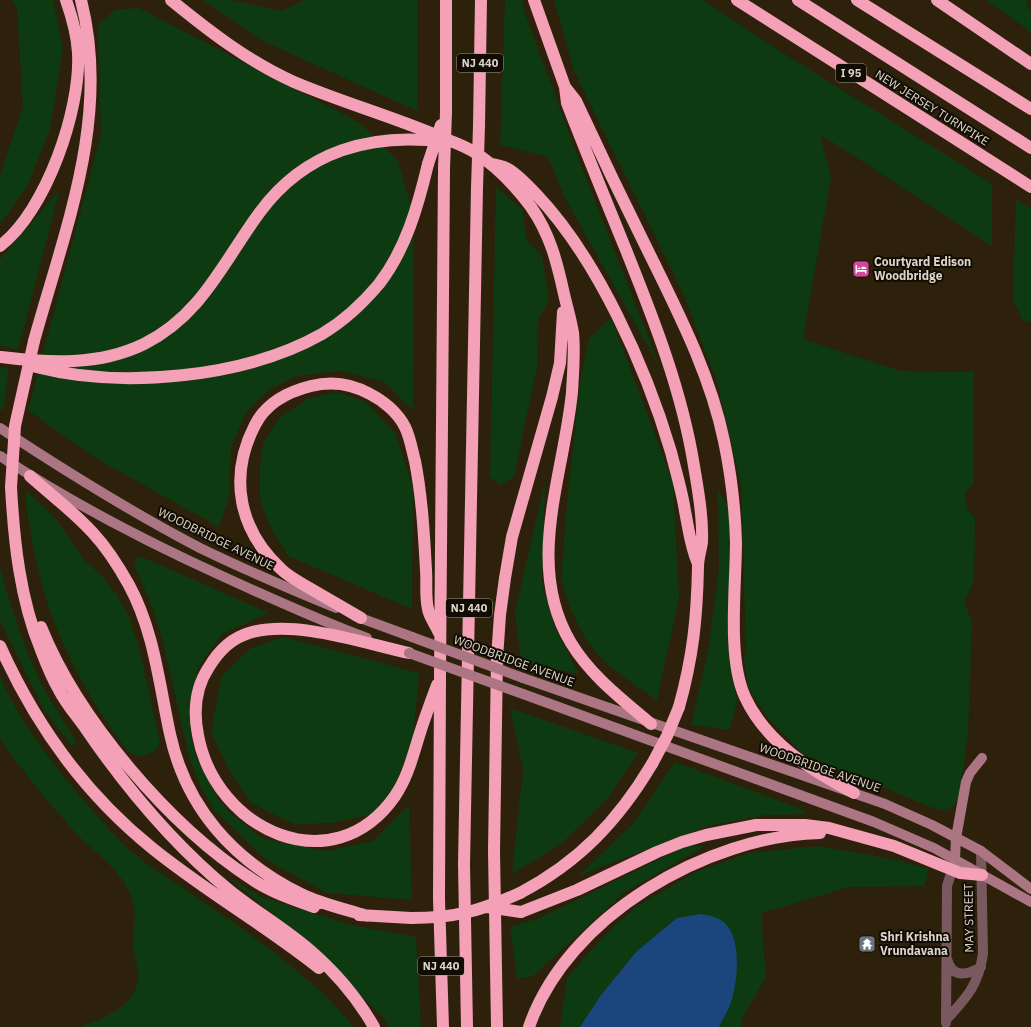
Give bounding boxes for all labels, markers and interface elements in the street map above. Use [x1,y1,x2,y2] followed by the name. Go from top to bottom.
[457,54,503,72] road number: NJ 440
[836,64,866,82] road number: I 95
[873,66,992,149] street label: NEW JERSEY TURNPIKE
[874,254,971,283] place label: Courtyard Edison Woodbridge
[851,259,871,279] hotel icon: Courtyard Edison Woodbridge
[156,504,277,573] street label: WOODBRIDGE AVENUE
[446,599,492,617] road number: NJ 440
[452,632,577,689] street label: WOODBRIDGE AVENUE
[757,740,883,795] street label: WOODBRIDGE AVENUE
[960,883,977,953] street label: MAY STREET
[880,929,950,958] place label: Shri Krishna Vrundavana
[857,934,877,954] temple icon: Shri Krishna Vrundavana
[418,957,464,975] road number: NJ 440

